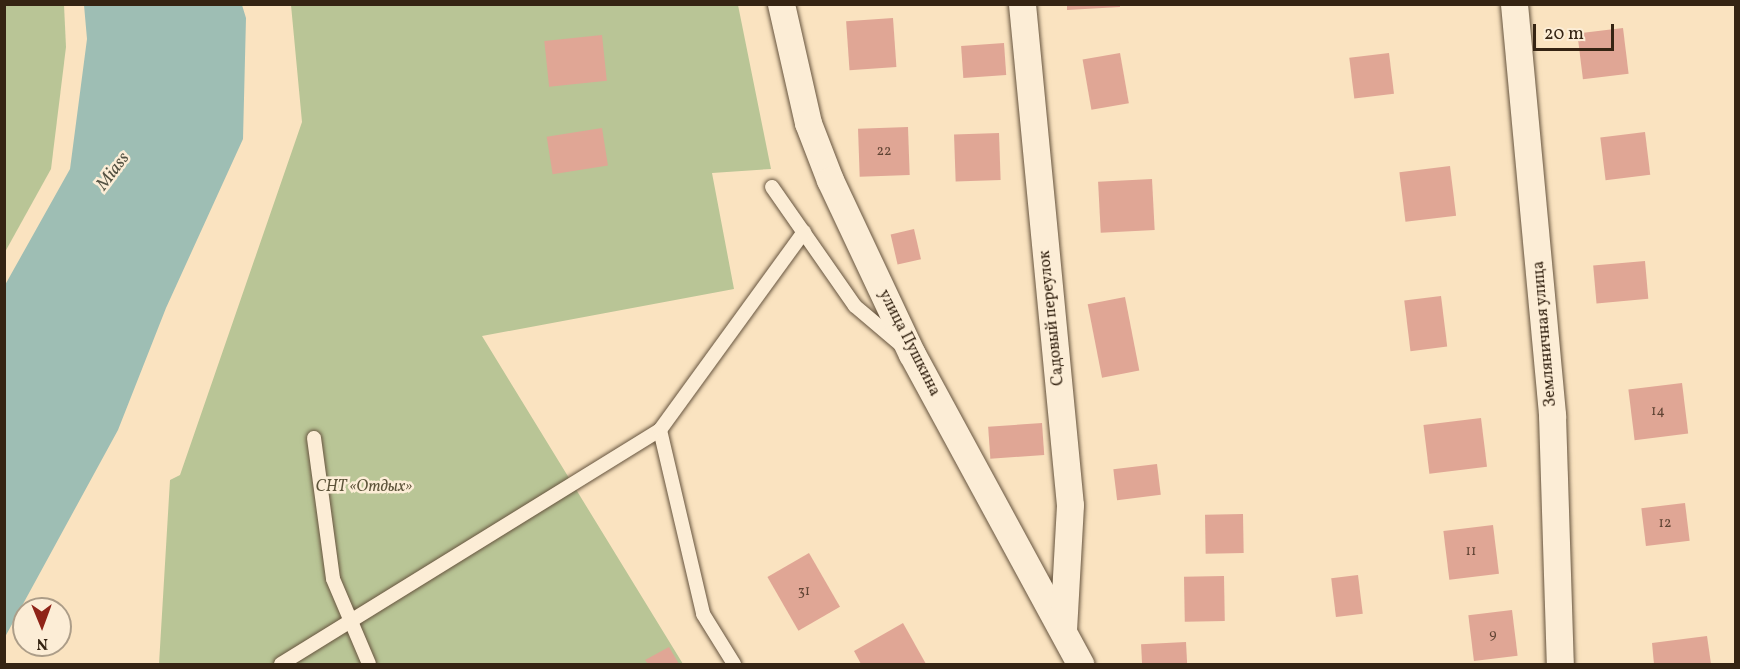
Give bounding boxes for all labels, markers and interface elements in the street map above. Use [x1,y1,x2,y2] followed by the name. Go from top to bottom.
[1536,12,1617,50] scale bar
[1544,22,1584,47] text: 20 m
[876,144,892,160] house number: 22
[93,149,135,195] water label: Miass
[1035,249,1069,387] street label: Садовый переулок
[1529,260,1561,408] street label: Земляничная улица
[874,286,944,400] street label: улица Пушкина
[1651,404,1665,420] house number: 14
[316,477,412,497] park label: СНТ «Отдых»
[1659,516,1671,532] house number: 12
[1466,544,1476,560] house number: 11
[798,584,810,600] house number: 31
[12,597,72,657] north arrow
[1489,627,1497,643] house number: 9
[36,632,48,654] text: N

